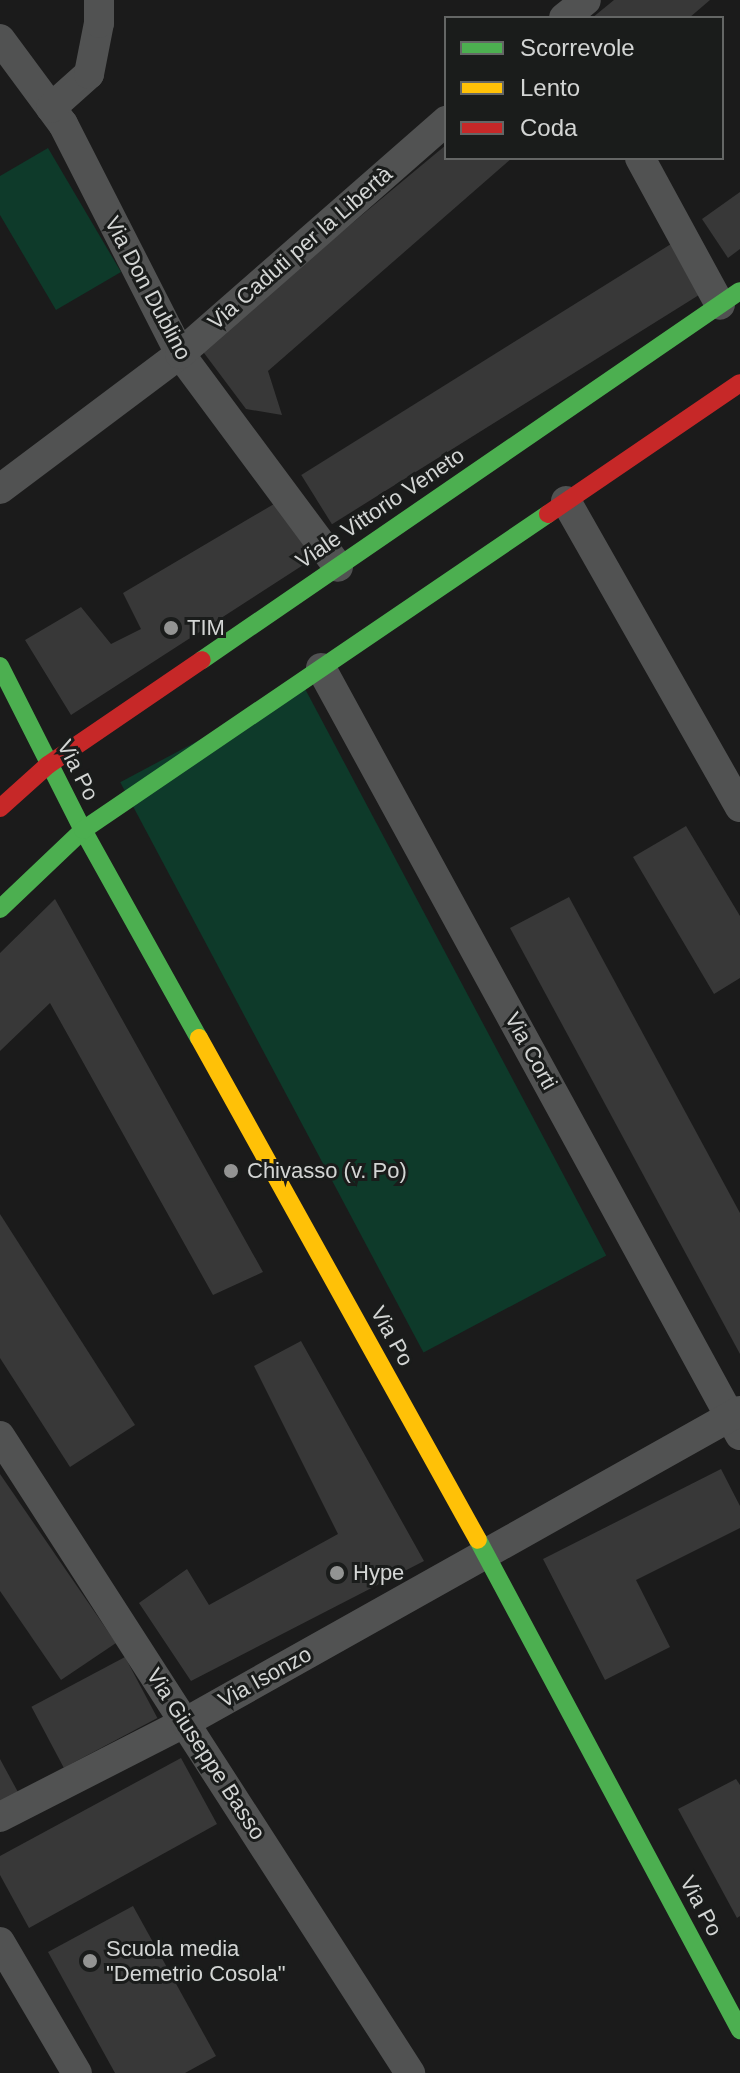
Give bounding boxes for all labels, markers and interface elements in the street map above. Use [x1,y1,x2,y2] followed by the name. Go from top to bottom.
[444,16,724,160] legend
[520,34,635,61] text: Scorrevole
[520,74,580,101] text: Lento
[520,114,577,141] text: Coda
[202,161,398,335] street label: Via Caduti per la Libertà
[99,212,197,364] street label: Via Don Dublino
[291,442,469,574] street label: Viale Vittorio Veneto
[187,615,225,641] place label: TIM
[162,619,180,637] marker: TIM
[52,735,104,805] street label: Via Po
[499,1008,563,1094] street label: Via Corti
[247,1158,407,1184] place label: Chivasso (v. Po)
[222,1162,240,1180] marker: Chivasso (v. Po)
[365,1301,419,1371] street label: Via Po
[353,1560,404,1586] place label: Hype
[328,1564,346,1582] marker: Hype
[214,1641,316,1713] street label: Via Isonzo
[141,1663,271,1845] street label: Via Giuseppe Basso
[674,1871,728,1941] street label: Via Po
[106,1935,285,1986] place label: Scuola media "Demetrio Cosola"
[81,1952,99,1970] marker: Scuola media "Demetrio Cosola"

